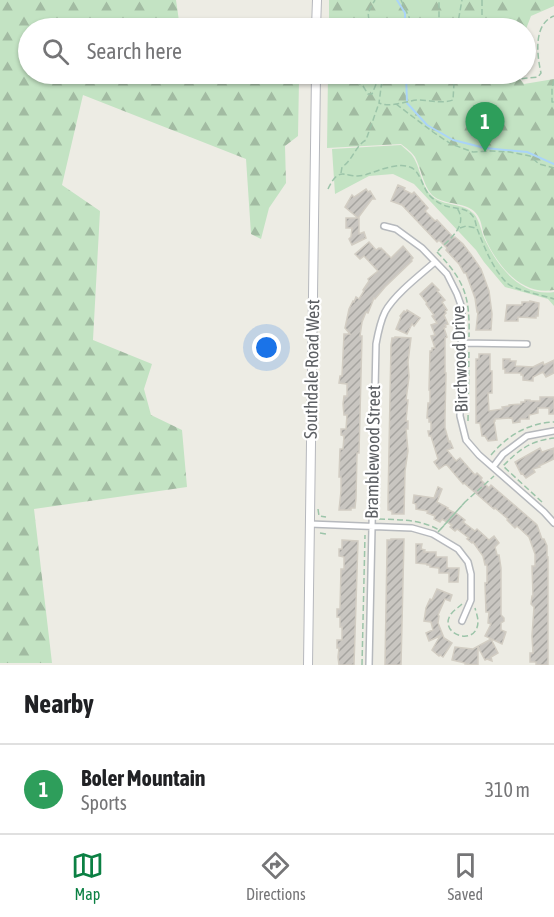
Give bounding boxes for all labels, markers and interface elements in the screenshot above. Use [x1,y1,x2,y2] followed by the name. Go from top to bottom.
[18,18,536,84] search box
[39,35,72,68] icon: search
[87,38,182,64] text: Search here
[466,102,504,152] pin: 1
[300,299,323,439] street label: Southdale Road West
[447,305,472,413] street label: Birchwood Drive
[252,333,281,362] your location
[361,385,384,519] street label: Bramblewood Street
[24,689,94,719] text: Nearby
[81,765,206,791] text: Boler Mountain
[39,778,48,801] text: 1
[485,778,530,801] text: 310 m
[81,791,127,814] text: Sports
[71,849,104,903] tab: Map
[246,849,306,903] tab: Directions
[448,849,483,903] tab: Saved

